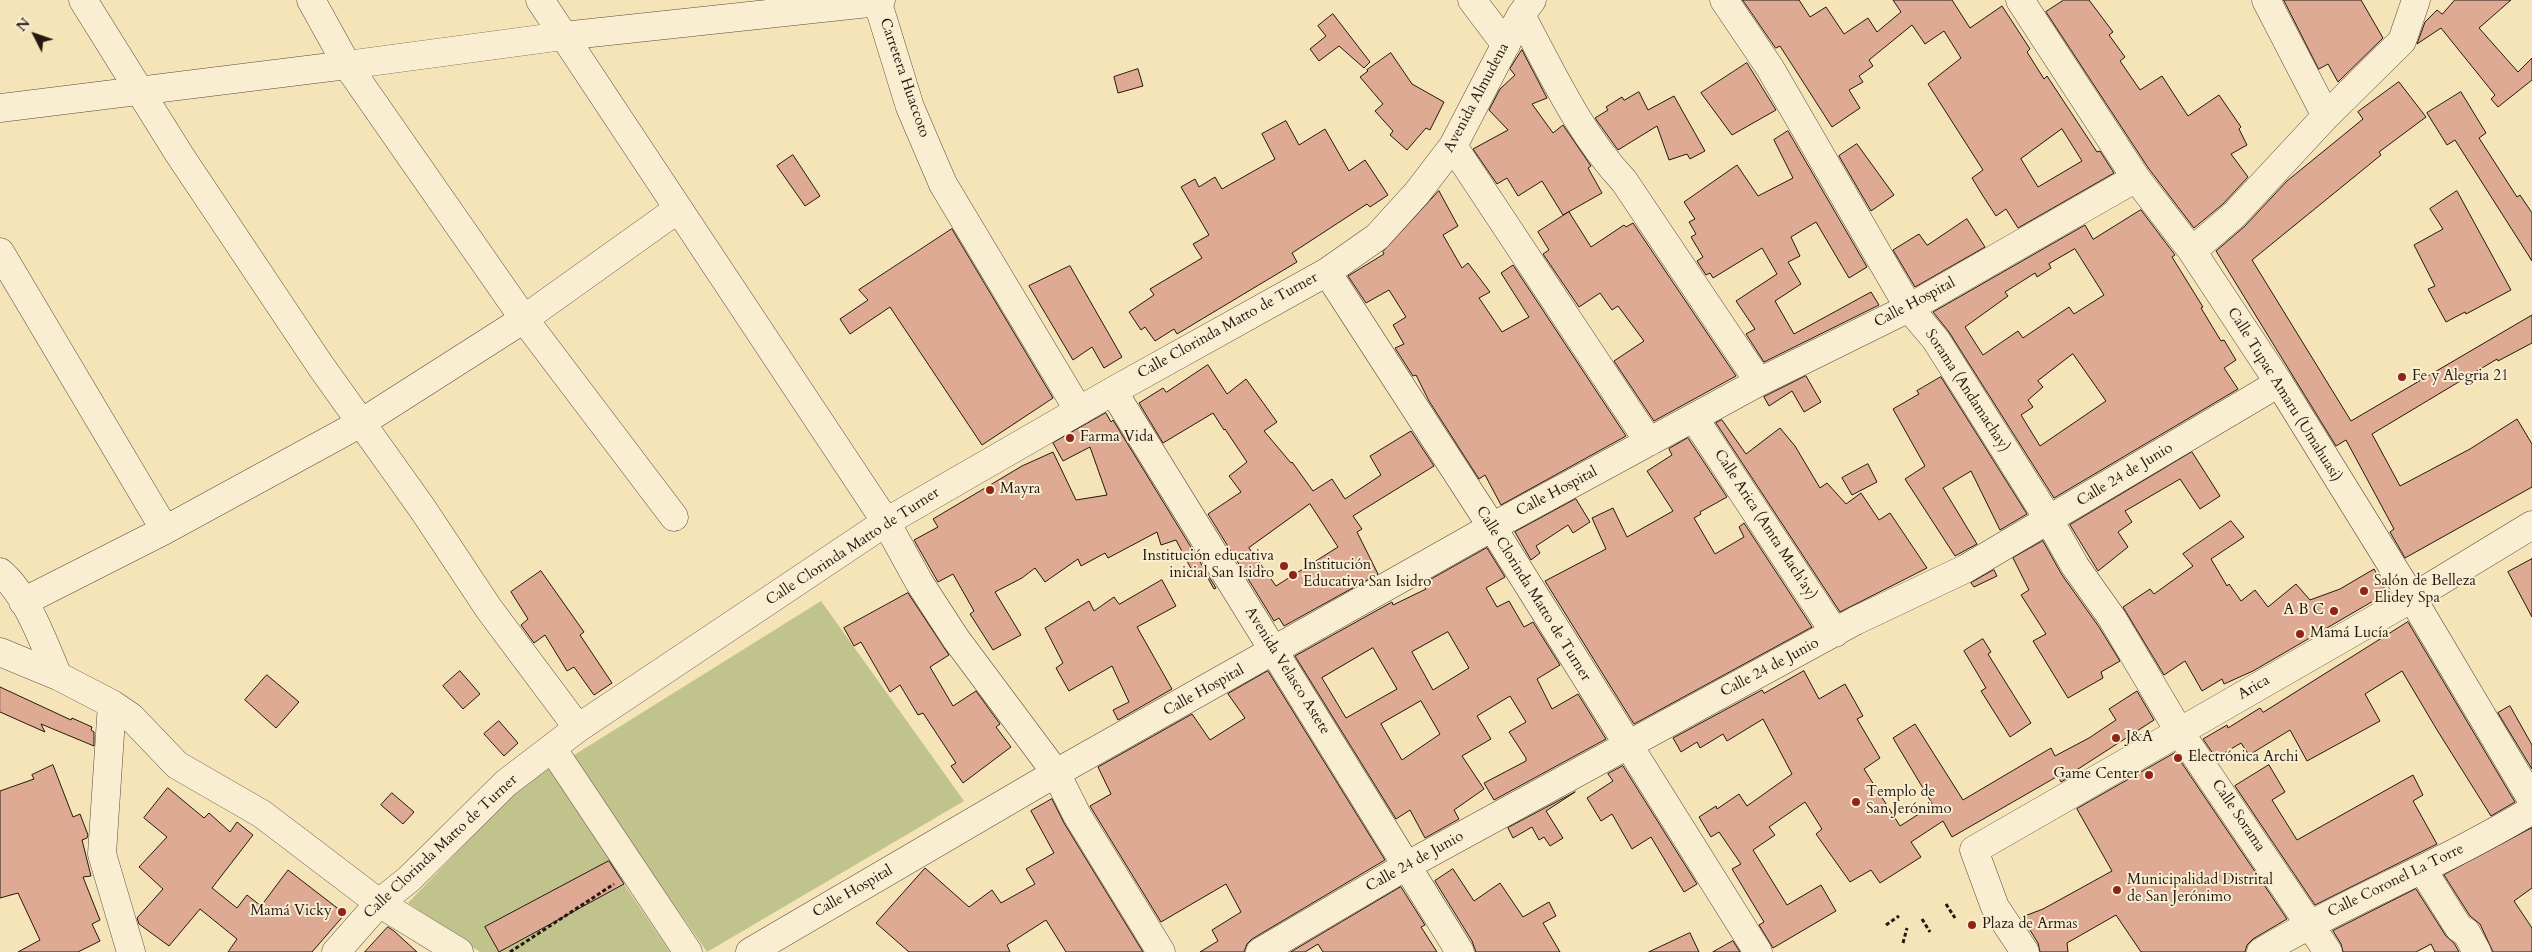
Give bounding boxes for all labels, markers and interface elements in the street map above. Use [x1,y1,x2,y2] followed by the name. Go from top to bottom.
[10,10,60,60] north arrow
[12,14,34,36] text: N
[875,16,933,140] street label: Carretera Huaccoto
[1441,40,1513,156] street label: Avenida Almudena
[1135,269,1321,383] street label: Calle Clorinda Matto de Turner
[1871,274,1959,332] street label: Calle Hospital
[2223,305,2345,485] street label: Calle Tupac Amaru (Umahuasi)
[1921,326,2013,456] street label: Sorama (Andamachay)
[2412,368,2509,386] place label: Fe y Alegria 21
[2396,371,2408,383] marker: Fe y Alegria 21
[1080,429,1153,447] place label: Farma Vida
[1064,432,1076,444] marker: Farma Vida
[2074,439,2176,511] street label: Calle 24 de Junio
[1710,446,1820,604] street label: Calle Arica (Amta Mach'ay)
[1513,463,1601,521] street label: Calle Hospital
[1000,481,1040,499] place label: Mayra
[763,484,943,610] street label: Calle Clorinda Matto de Turner
[984,484,996,496] marker: Mayra
[1472,503,1594,685] street label: Calle Clorinda Matto de Turner
[1142,548,1274,583] place label: Institución educativa inicial San Isidro
[1303,557,1431,592] place label: Institución Educativa San Isidro
[1278,560,1290,572] marker: Institución educativa inicial San Isidro
[1287,569,1299,581] marker: Institución Educativa San Isidro
[2374,573,2476,608] place label: Salón de Belleza Elidey Spa
[2358,585,2370,597] marker: Salón de Belleza Elidey Spa
[2284,602,2324,620] place label: A B C
[1240,604,1334,738] street label: Avenida Velasco Astete
[2328,605,2340,617] marker: A B C
[2310,625,2389,643] place label: Mamá Lucía
[2294,628,2306,640] marker: Mamá Lucía
[1718,635,1822,701] street label: Calle 24 de Junio
[1161,661,1247,721] street label: Calle Hospital
[2235,672,2273,704] street label: Arica
[2126,729,2153,747] place label: J&A
[2110,732,2122,744] marker: J&A
[2188,749,2299,767] place label: Electrónica Archi
[2172,752,2184,764] marker: Electrónica Archi
[2053,766,2139,784] place label: Game Center
[2143,769,2155,781] marker: Game Center
[361,771,521,923] street label: Calle Clorinda Matto de Turner
[2207,776,2269,856] street label: Calle Sorama
[1866,784,1952,819] place label: Templo de San Jerónimo
[1850,796,1862,808] marker: Templo de San Jerónimo
[1363,828,1467,896] street label: Calle 24 de Junio
[2325,840,2467,922] street label: Calle Coronel La Torre
[810,862,896,922] street label: Calle Hospital
[2127,872,2273,907] place label: Municipalidad Distrital de San Jerónimo
[2111,884,2123,896] marker: Municipalidad Distrital de San Jerónimo
[250,903,332,921] place label: Mamá Vicky
[336,906,348,918] marker: Mamá Vicky
[1982,916,2078,934] place label: Plaza de Armas
[1966,919,1978,931] marker: Plaza de Armas

